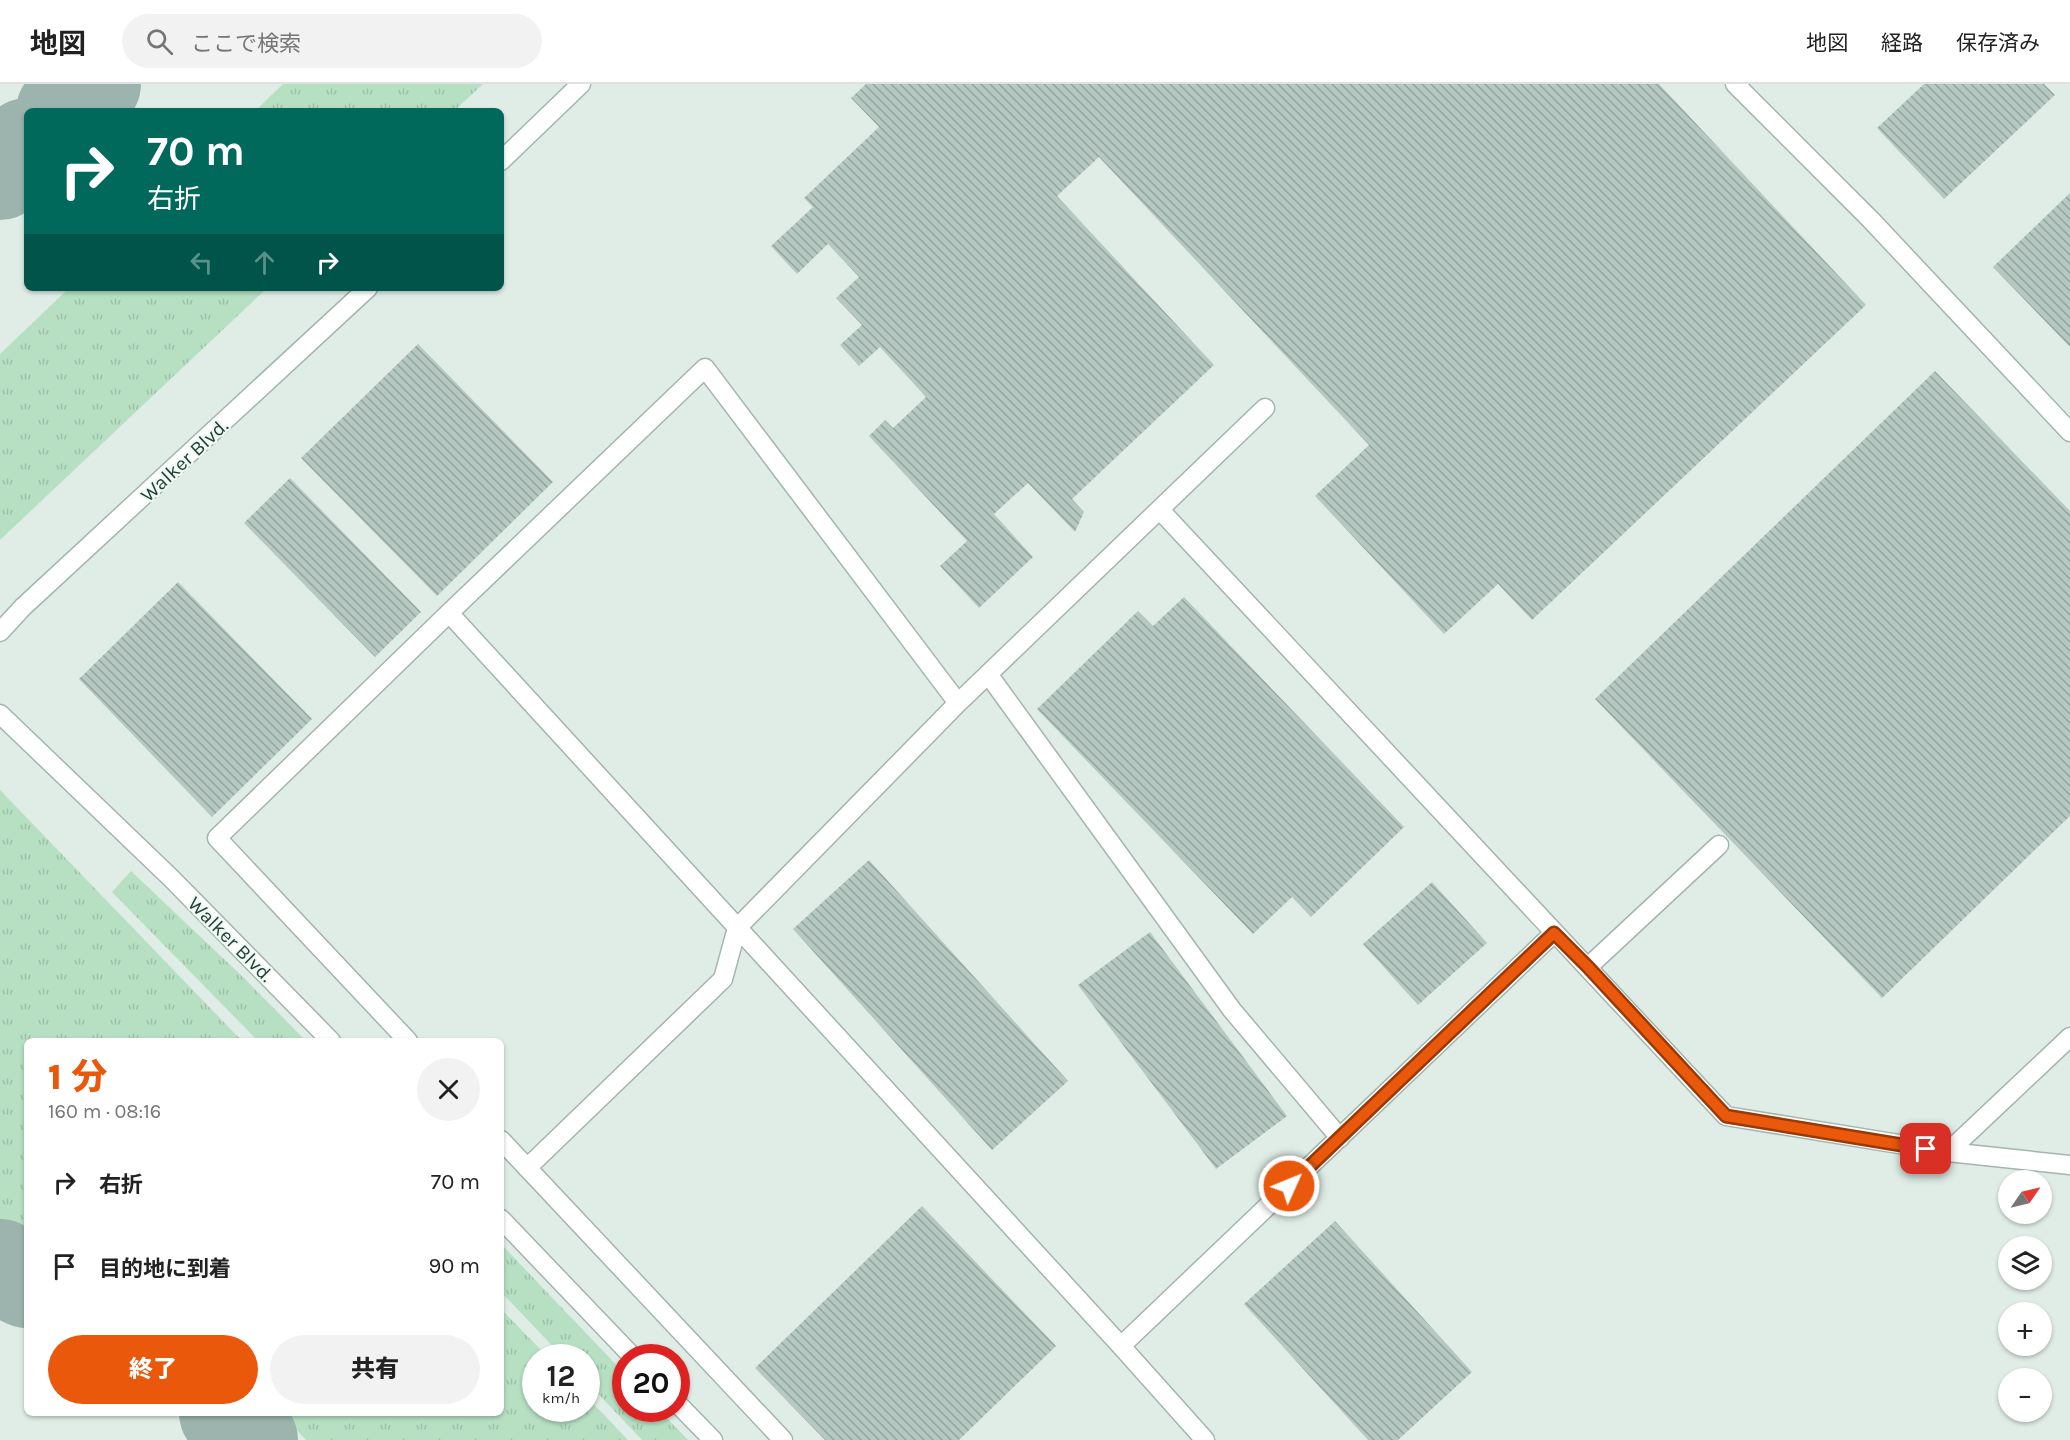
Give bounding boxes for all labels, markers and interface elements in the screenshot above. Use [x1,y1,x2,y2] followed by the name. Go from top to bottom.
[122,14,542,68] search box
[143,25,176,58] icon: search
[30,27,86,60] text: 地図
[191,31,301,57] text: ここで検索
[1806,31,1848,55] text: 地図
[1881,31,1923,55] text: 経路
[1956,31,2040,55] text: 保存済み
[147,126,245,176] text: 70 m
[48,132,126,210] icon: right
[147,183,201,215] text: 右折
[185,246,218,279] icon: left
[248,246,281,279] icon: ahead
[311,246,344,279] icon: right
[136,414,233,507] street label: Walker Blvd.
[183,892,278,987] street label: Walker Blvd.
[48,1056,108,1098] text: 1 分
[417,1058,480,1121] button: close
[48,1100,161,1123] text: 160 m · 08:16
[1900,1123,1951,1174] pin
[1909,1132,1942,1165] icon: arrive
[1257,1154,1321,1218] position arrow
[48,1166,81,1199] icon: right
[431,1169,480,1195] text: 70 m
[1998,1170,2052,1224] north arrow
[1998,1170,2052,1422] map controls
[99,1172,143,1198] text: 右折
[1998,1236,2052,1290] button: layers
[48,1250,81,1283] icon: arrive
[428,1253,480,1279] text: 90 m
[99,1256,231,1282] text: 目的地に到着
[1998,1302,2052,1356] button: +
[48,1335,258,1404] button: 終了
[270,1335,480,1404] button: 共有
[612,1344,690,1422] speed limit sign: 20
[547,1358,575,1394] text: 12
[1998,1368,2052,1422] button: −
[542,1389,580,1407] text: km/h

